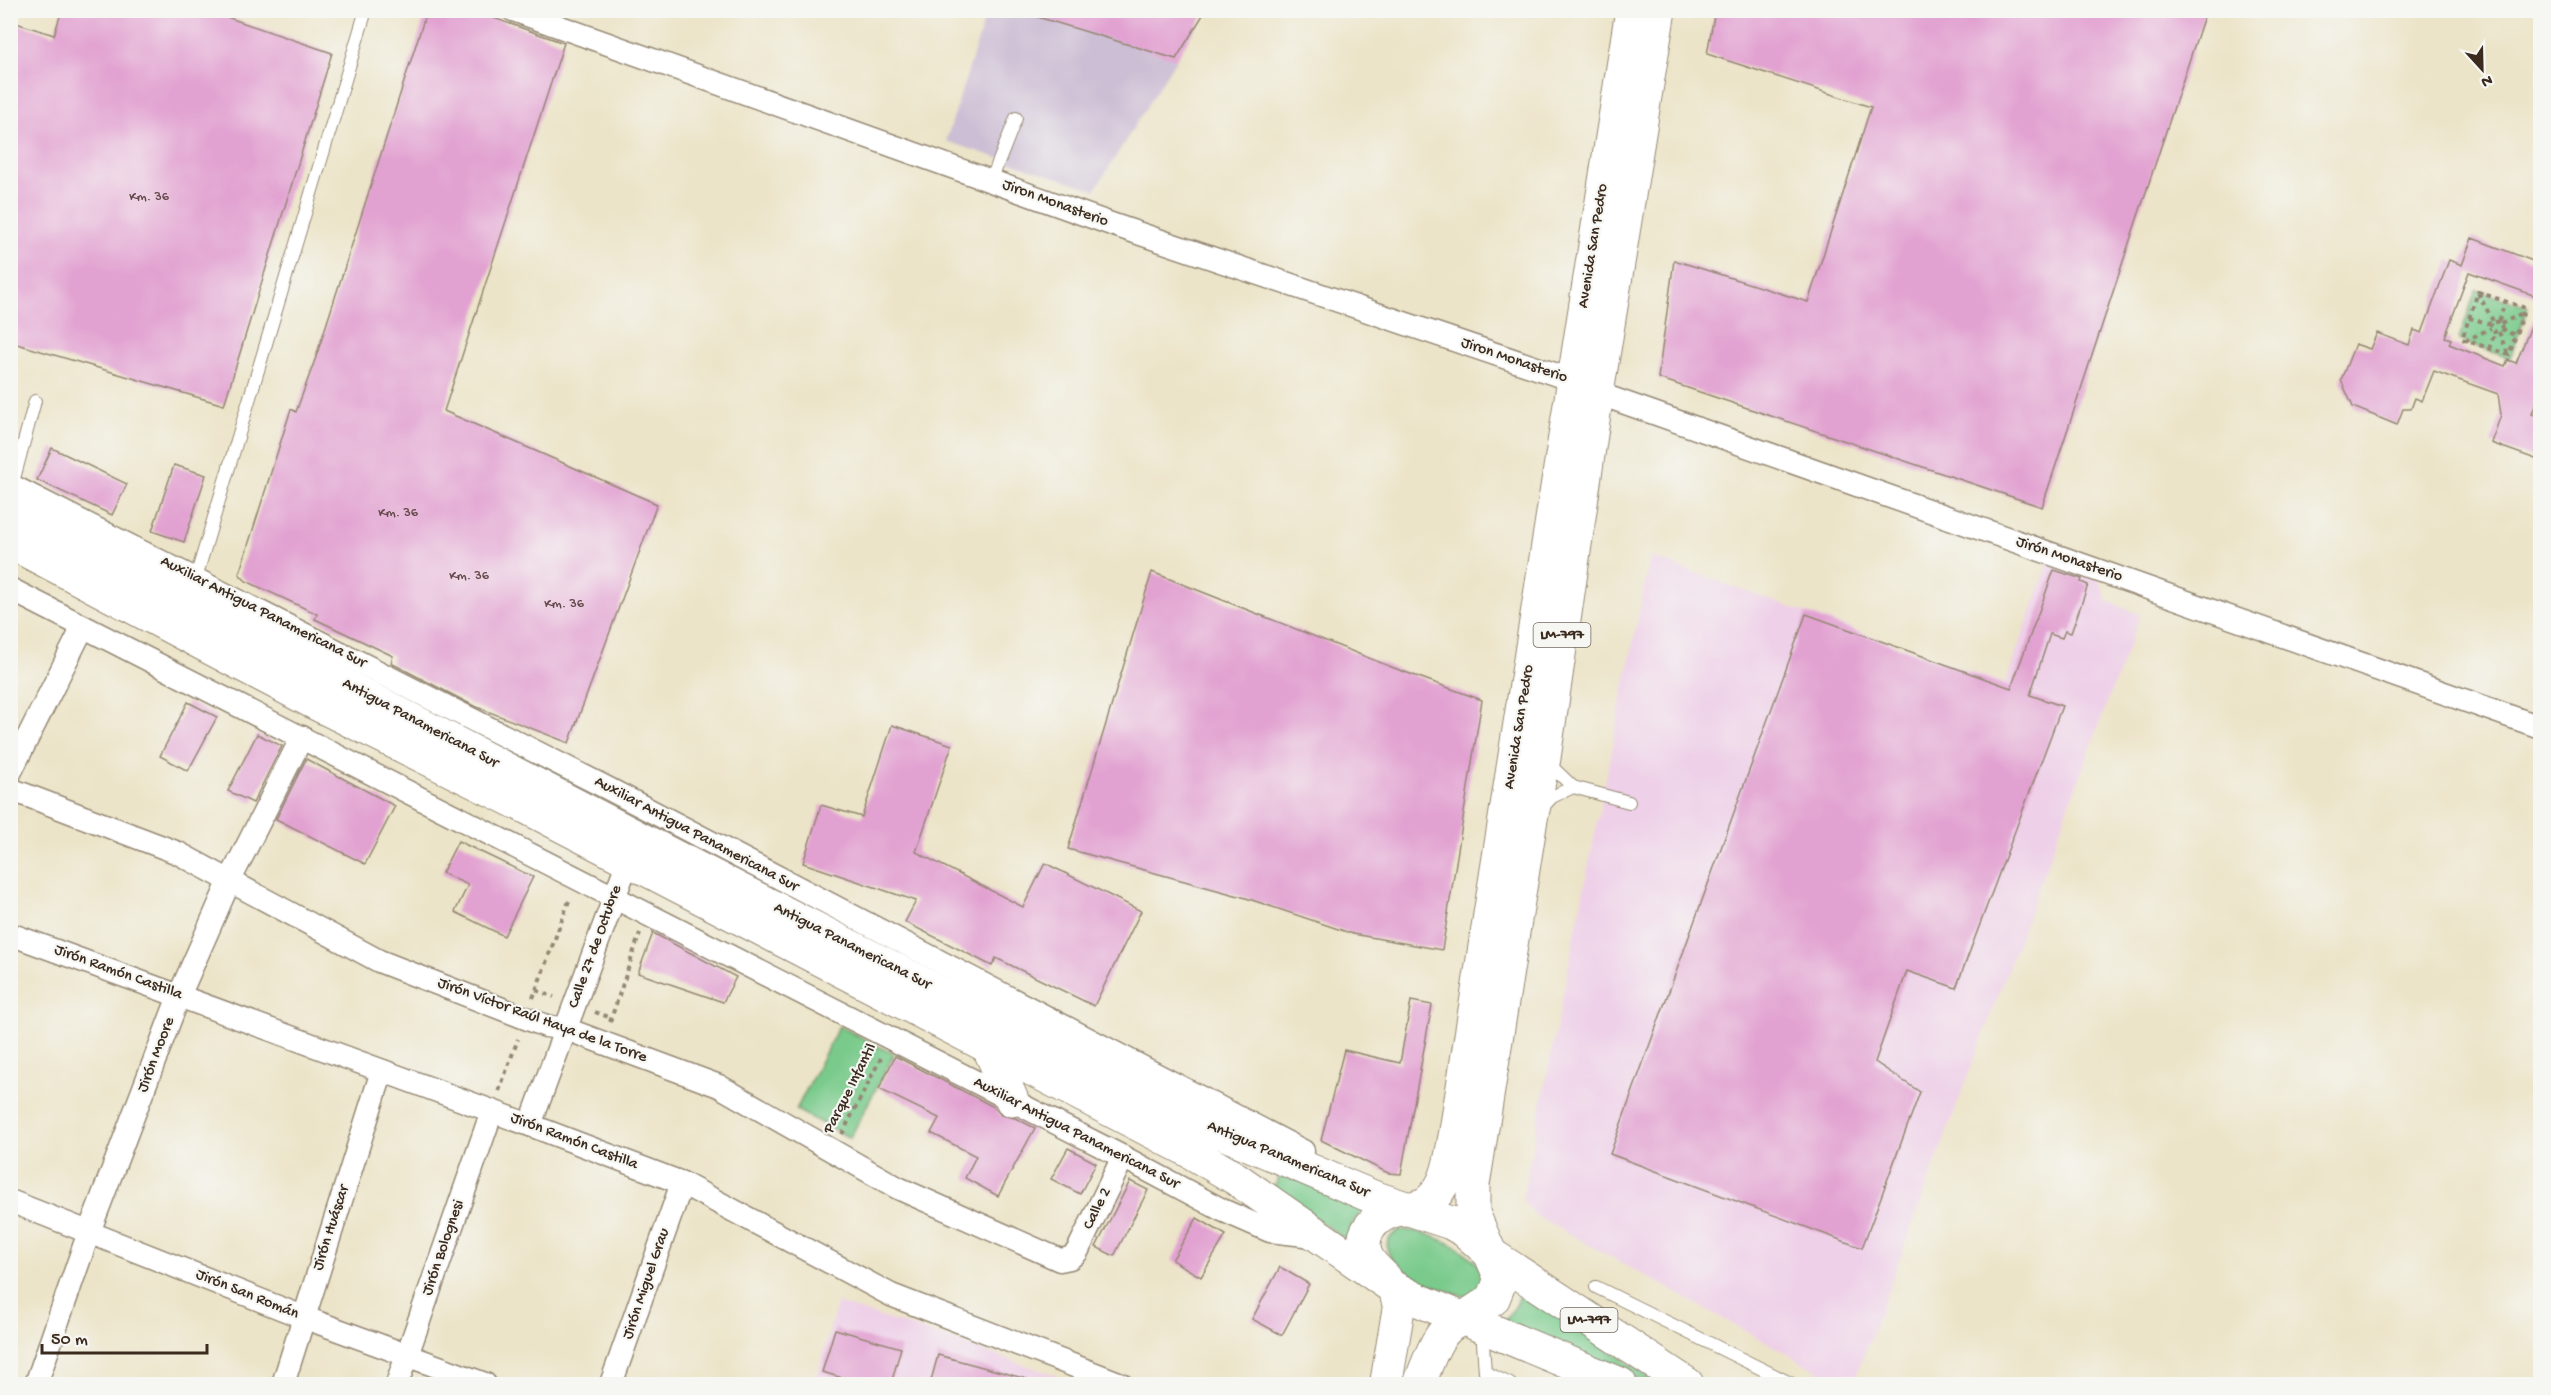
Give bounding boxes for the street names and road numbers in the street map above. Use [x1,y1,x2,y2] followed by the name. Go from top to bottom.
[999,176,1111,232] street label: Jiron Monasterio
[1575,182,1613,310] street label: Avenida San Pedro
[1458,334,1570,388] street label: Jiron Monasterio
[2013,533,2125,587] street label: Jirón Monasterio
[157,553,370,674] street label: Auxiliar Antigua Panamericana Sur
[1534,623,1590,647] road number: LM-797
[1501,663,1539,791] street label: Avenida San Pedro
[339,675,503,774] street label: Antigua Panamericana Sur
[591,773,803,898] street label: Auxiliar Antigua Panamericana Sur
[565,882,627,1011] street label: Calle 27 de Octubre
[770,899,935,996] street label: Antigua Panamericana Sur
[51,941,186,1005] street label: Jirón Ramón Castilla
[435,974,650,1068] street label: Jirón Víctor Raúl Haya de la Torre
[134,1014,180,1095] street label: Jirón Moore
[820,1041,882,1138] street label: Parque Infantil
[970,1074,1183,1195] street label: Auxiliar Antigua Panamericana Sur
[508,1109,641,1175] street label: Jirón Ramón Castilla
[1204,1117,1373,1203] street label: Antigua Panamericana Sur
[309,1182,355,1273] street label: Jirón Huáscar
[1080,1185,1116,1233] street label: Calle 2
[419,1198,469,1298] street label: Jirón Bolognesi
[619,1226,675,1342] street label: Jirón Miguel Grau
[193,1266,302,1324] street label: Jirón San Román
[1560,1308,1618,1332] road number: LM-797

